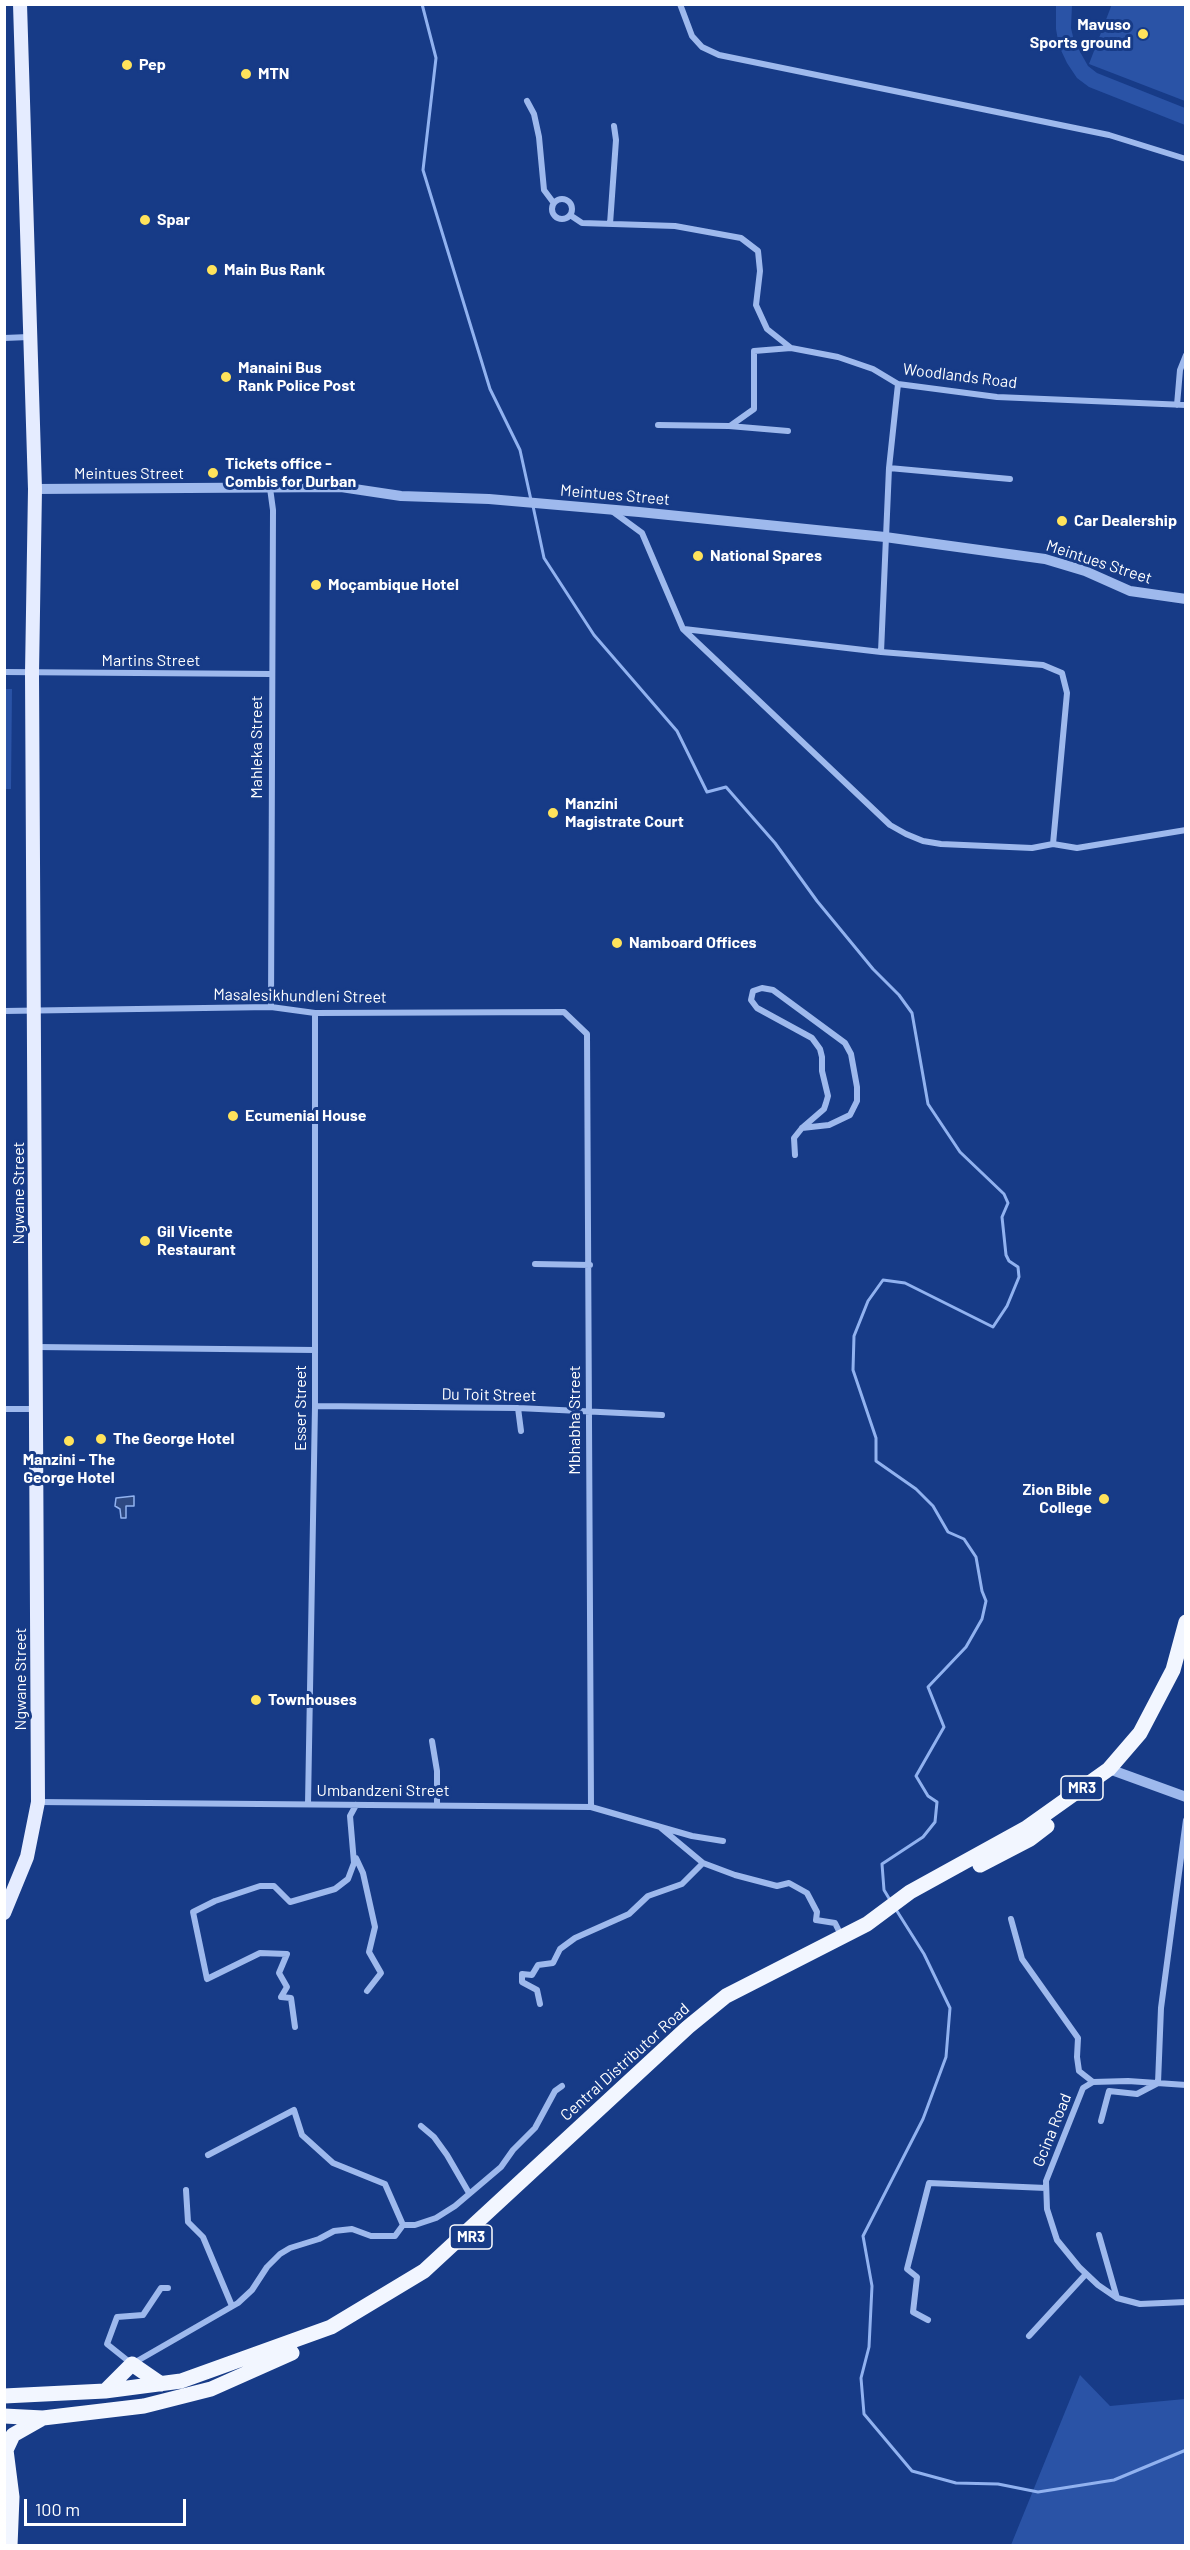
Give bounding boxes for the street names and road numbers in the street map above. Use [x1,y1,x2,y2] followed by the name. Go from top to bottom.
[902,359,1018,393] street label: Woodlands Road
[74,464,184,484] street label: Meintues Street
[559,481,671,509] street label: Meintues Street
[1044,536,1154,588] street label: Meintues Street
[102,651,200,671] street label: Martins Street
[247,695,267,799] street label: Mahleka Street
[213,985,387,1007] street label: Masalesikhundleni Street
[9,1142,29,1244] street label: Ngwane Street
[291,1365,311,1451] street label: Esser Street
[565,1365,585,1475] street label: Mbhabha Street
[441,1385,537,1405] street label: Du Toit Street
[11,1628,31,1730] street label: Ngwane Street
[1061,1776,1103,1800] road number: MR3
[317,1781,449,1801] street label: Umbandzeni Street
[557,1999,693,2125] street label: Central Distributor Road
[1029,2090,1075,2170] street label: Gcina Road
[450,2225,492,2249] road number: MR3

